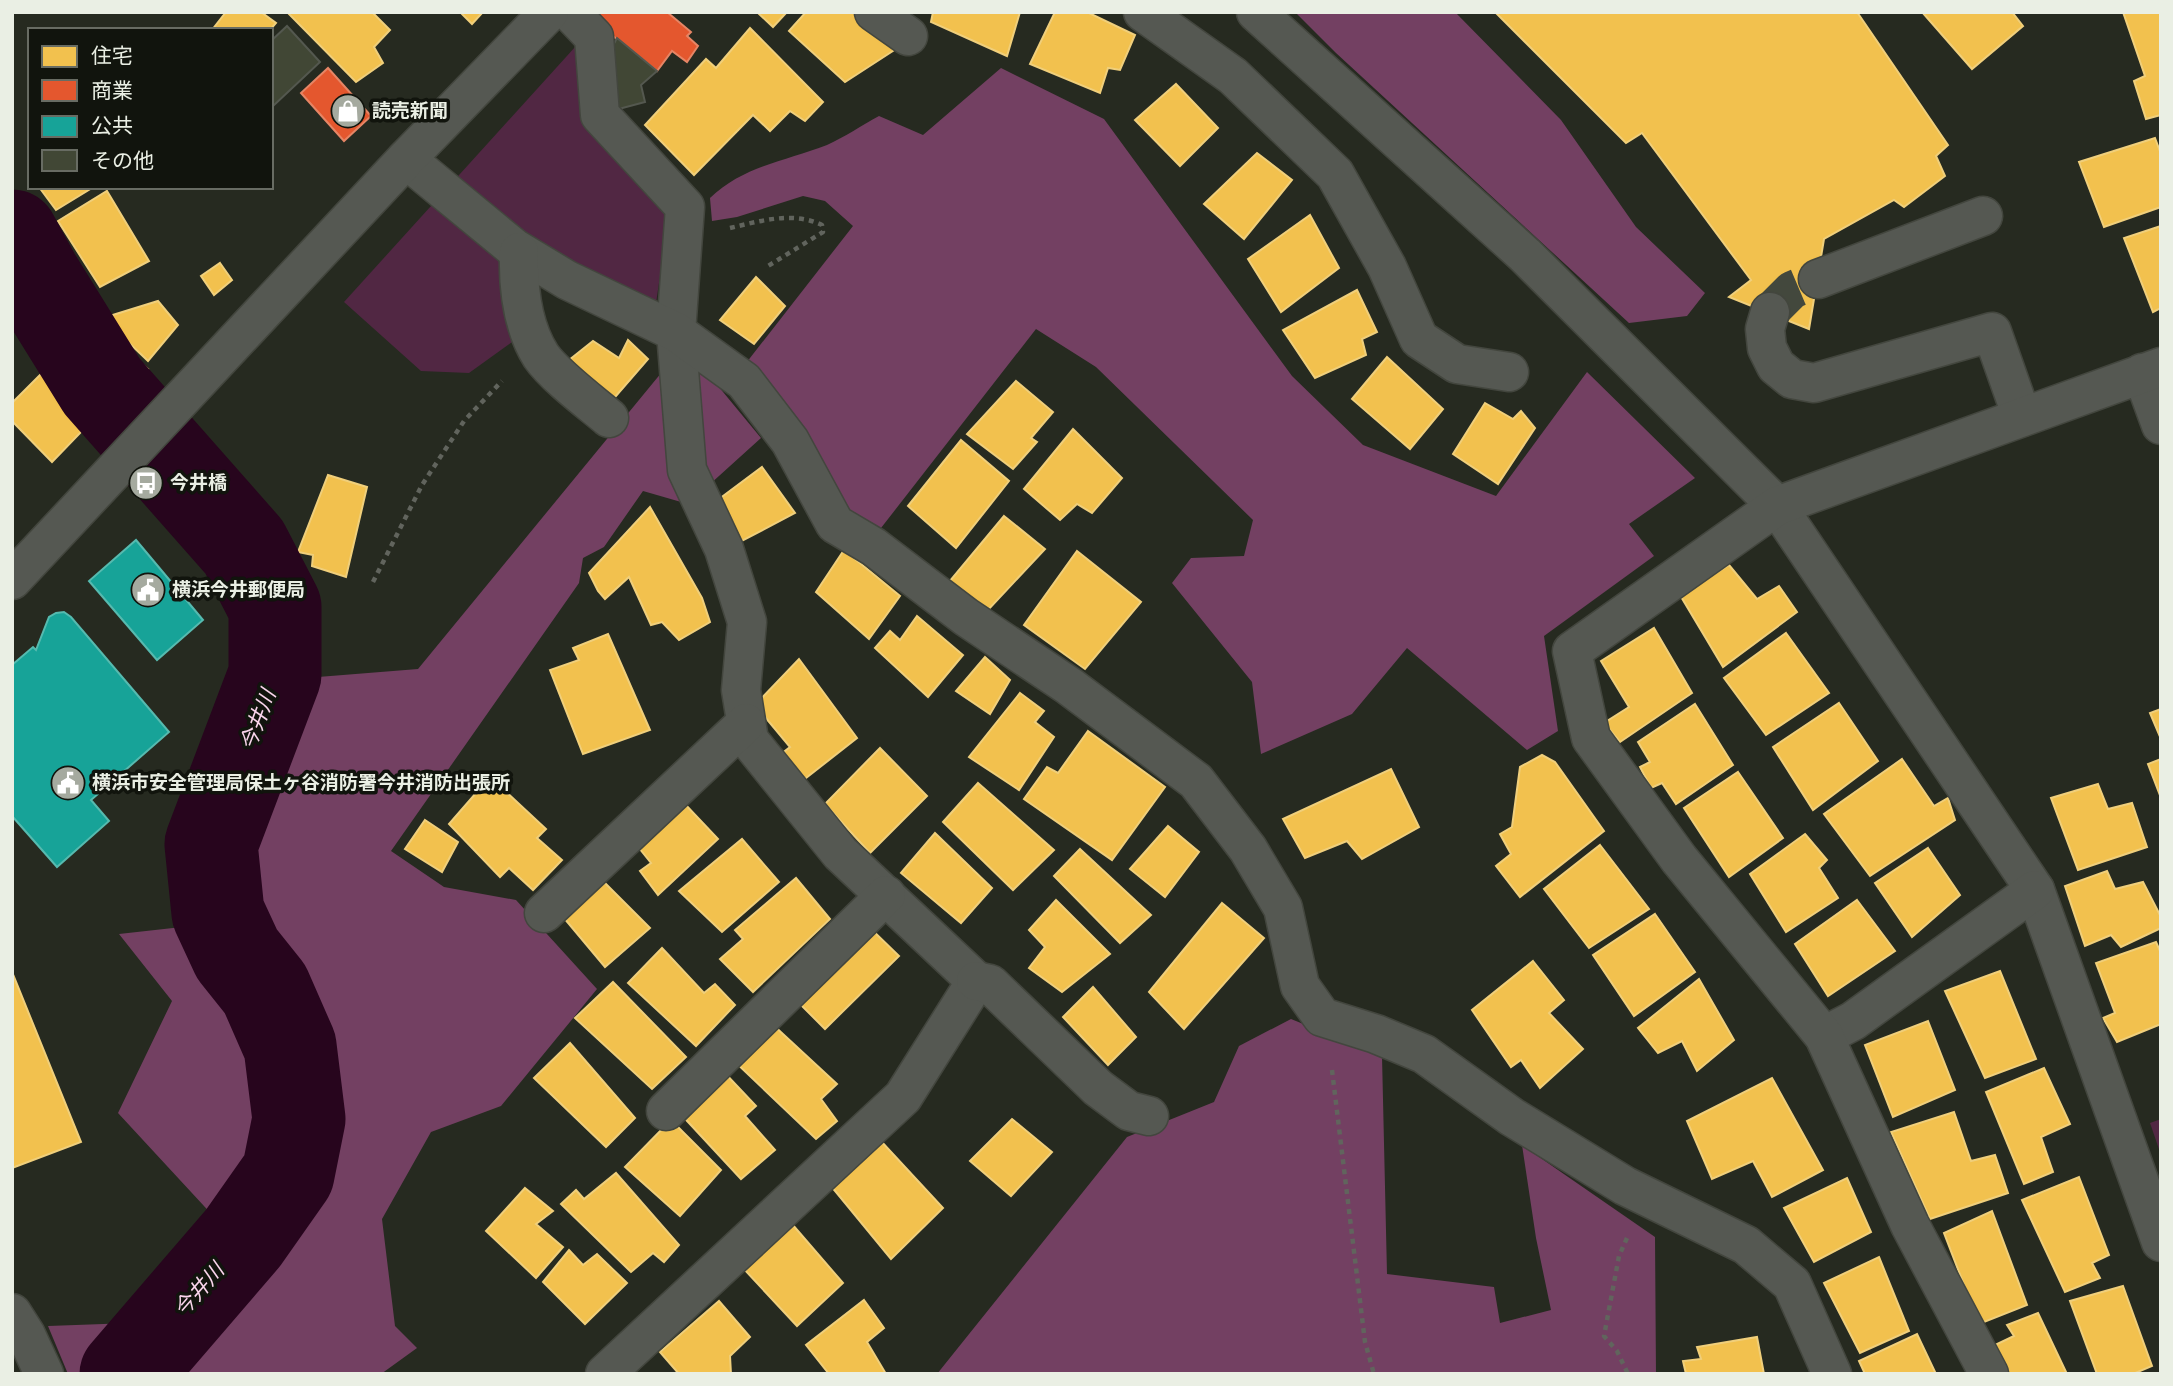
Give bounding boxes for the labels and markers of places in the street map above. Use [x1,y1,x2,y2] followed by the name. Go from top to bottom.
[329,92,367,130] shop icon: 読売新聞
[372,98,448,124] place label: 読売新聞
[127,464,165,502] bus stop icon: 今井橋
[170,470,227,496] place label: 今井橋
[129,571,167,609] public building icon: 横浜今井郵便局
[172,577,305,603] place label: 横浜今井郵便局
[49,764,87,802] public building icon: 横浜市安全管理局保土ヶ谷消防署今井消防出張所
[92,770,510,796] place label: 横浜市安全管理局保土ヶ谷消防署今井消防出張所

